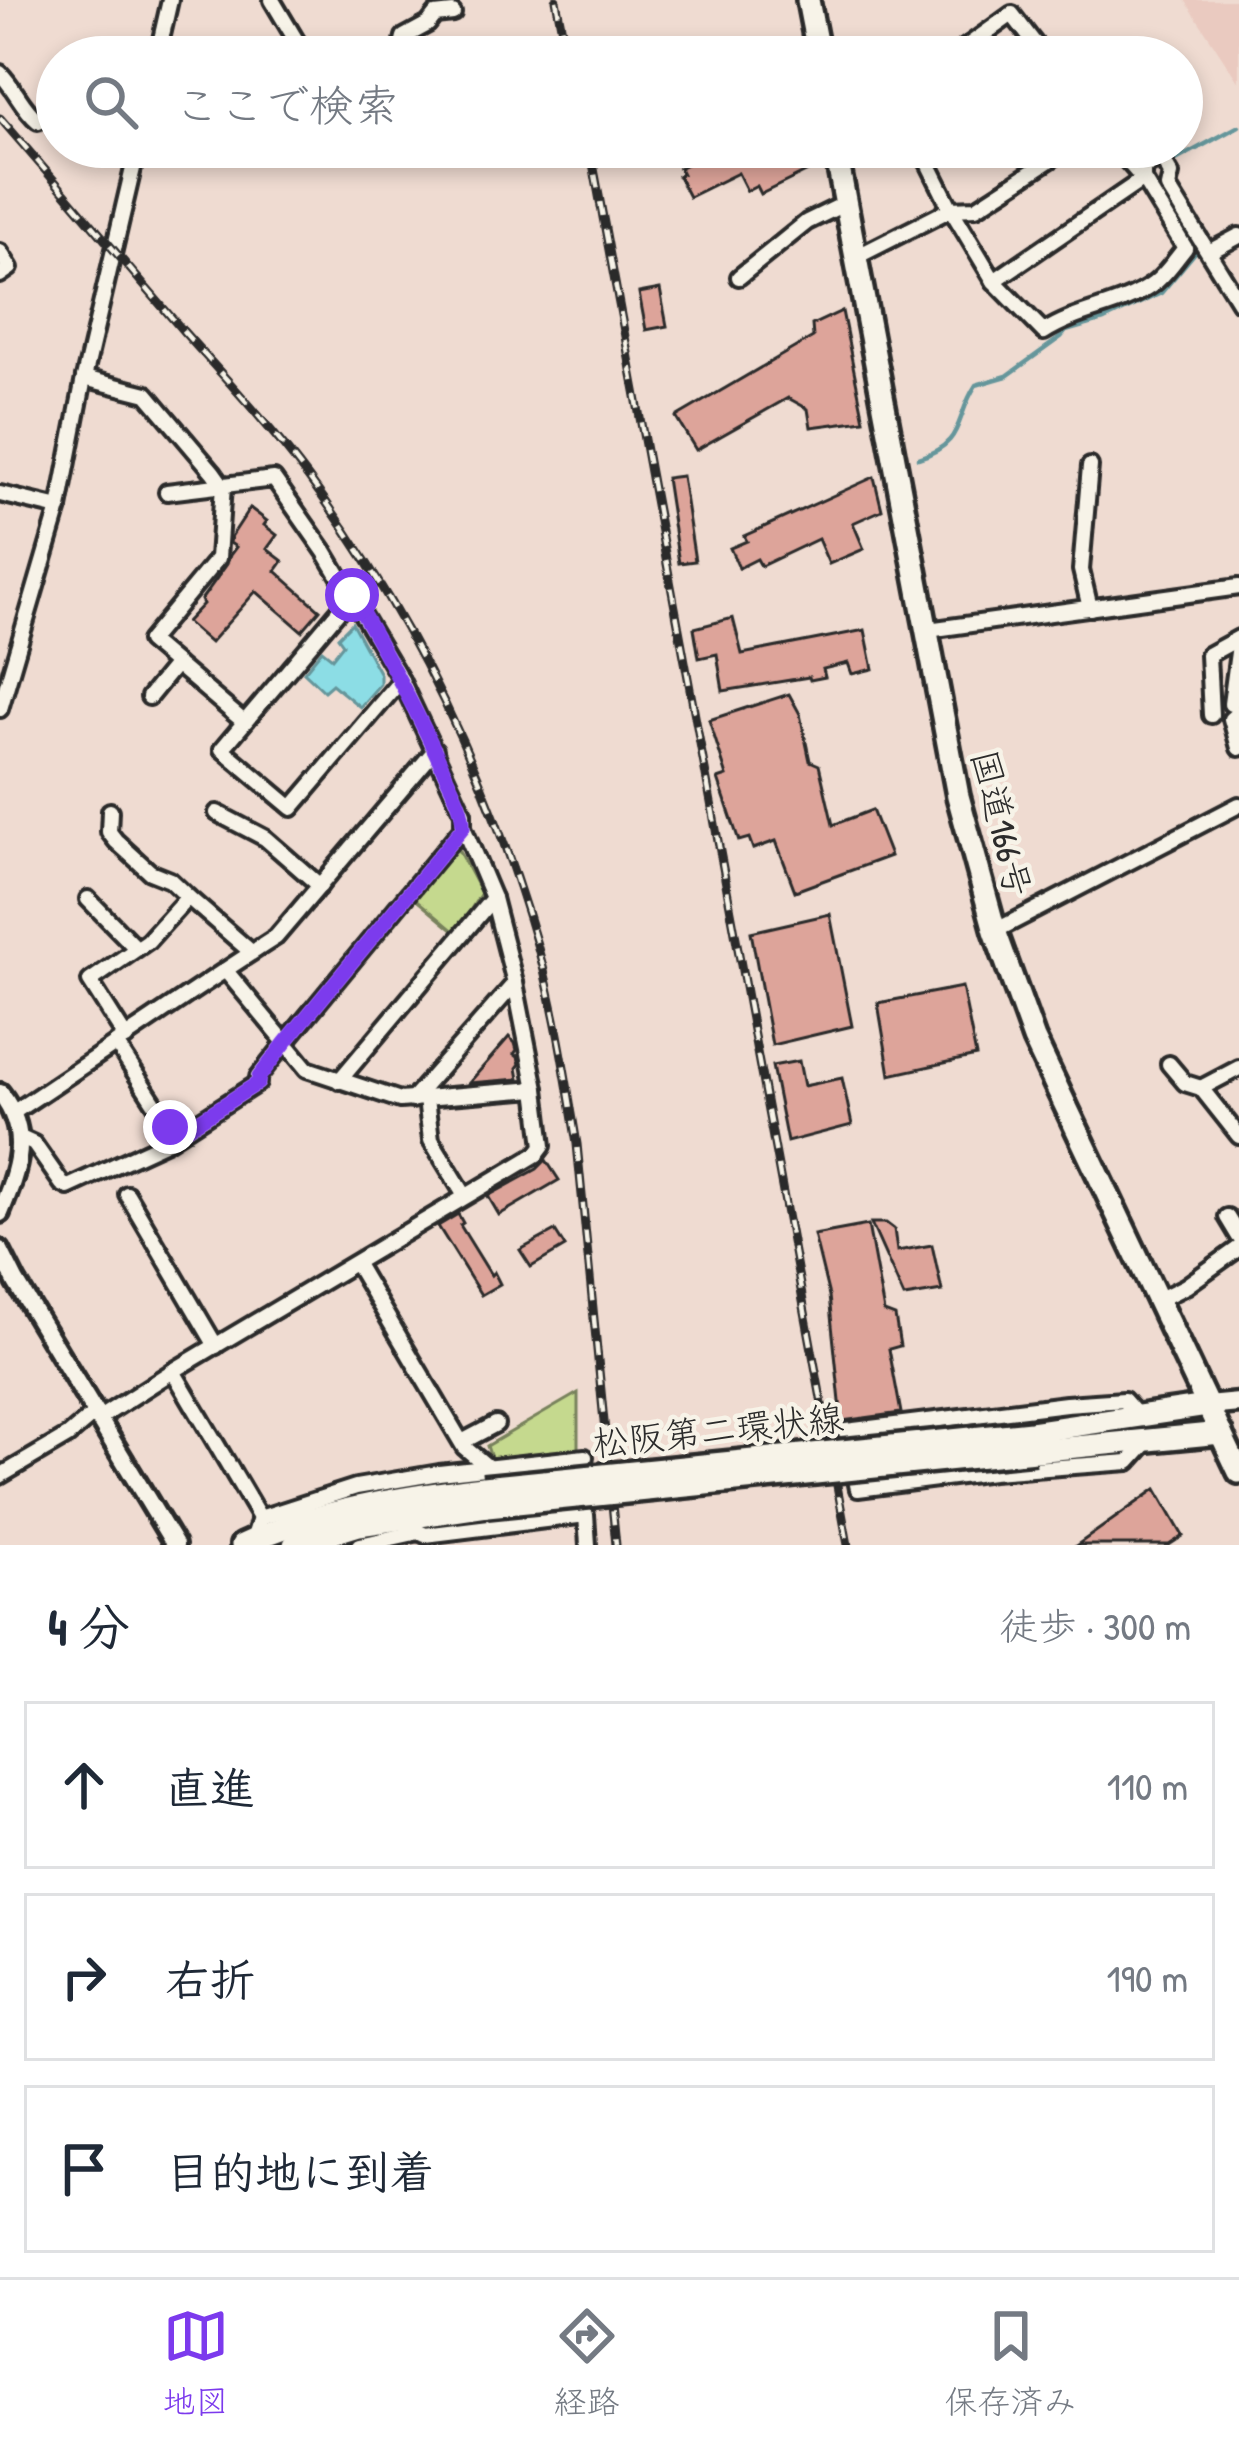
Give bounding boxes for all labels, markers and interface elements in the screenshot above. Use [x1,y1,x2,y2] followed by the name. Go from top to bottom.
[36,36,1203,168] search box
[78,69,144,135] icon: search
[174,74,399,135] text: ここで検索
[325,568,379,622] route start
[961,744,1044,901] street label: 国道166号
[143,1100,197,1154] route end
[590,1392,846,1467] street label: 松阪第二環状線
[48,1592,130,1661] text: 4 分
[999,1599,1191,1652] text: 徒歩 · 300 m
[51,1752,117,1818] icon: ahead
[165,1757,255,1818] text: 直進
[1107,1759,1188,1812] text: 110 m
[51,1944,117,2010] icon: right
[165,1949,255,2010] text: 右折
[1107,1951,1188,2004] text: 190 m
[51,2136,117,2202] icon: arrive
[165,2141,435,2202] text: 目的地に到着
[163,2303,229,2423] tab: 地図
[554,2303,620,2423] tab: 経路
[945,2303,1077,2423] tab: 保存済み

